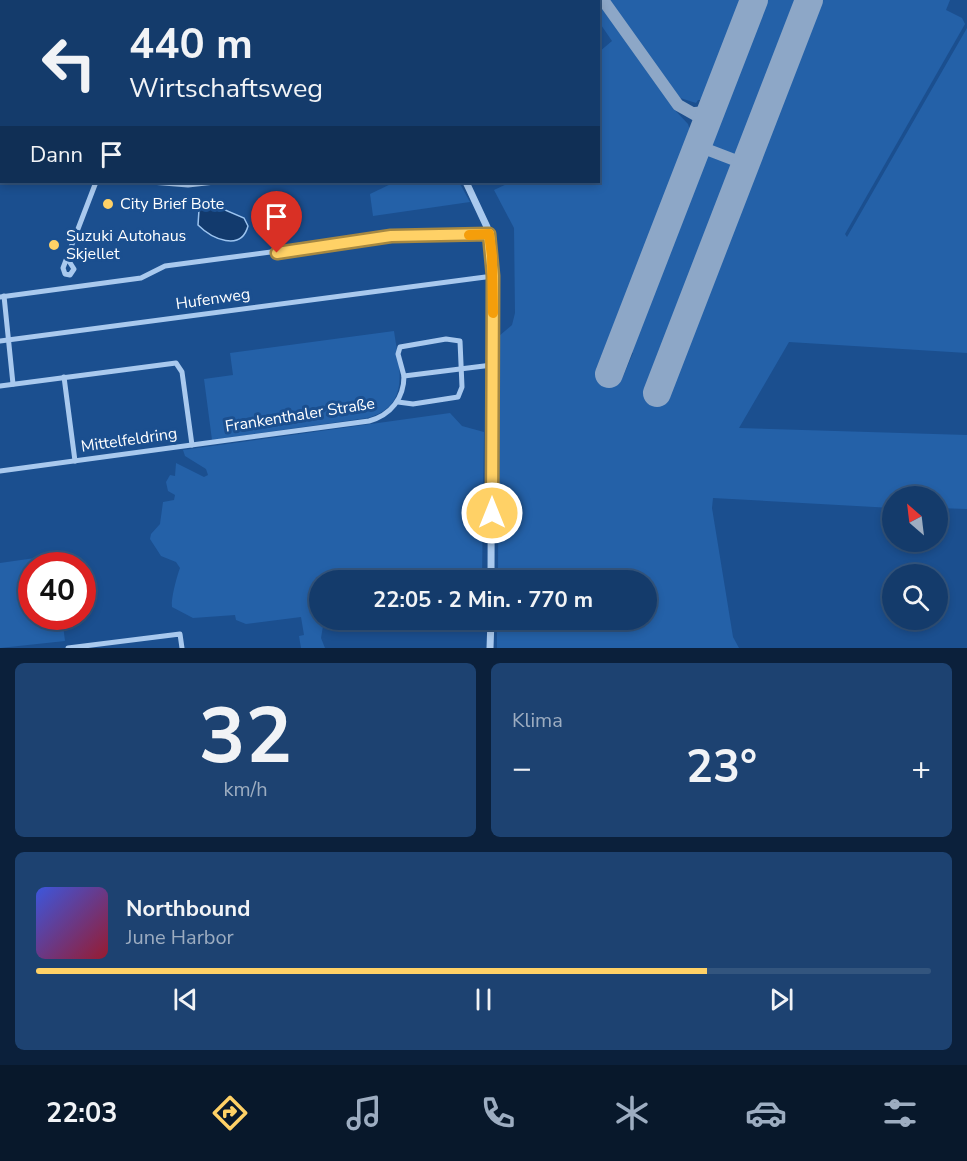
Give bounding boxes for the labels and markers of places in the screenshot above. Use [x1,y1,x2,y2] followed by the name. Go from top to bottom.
[251,191,302,253] pin
[120,193,224,215] place label: City Brief Bote
[101,197,115,211] marker: City Brief Bote
[66,225,186,265] place label: Suzuki Autohaus Skjellet
[47,238,61,252] marker: Suzuki Autohaus Skjellet

